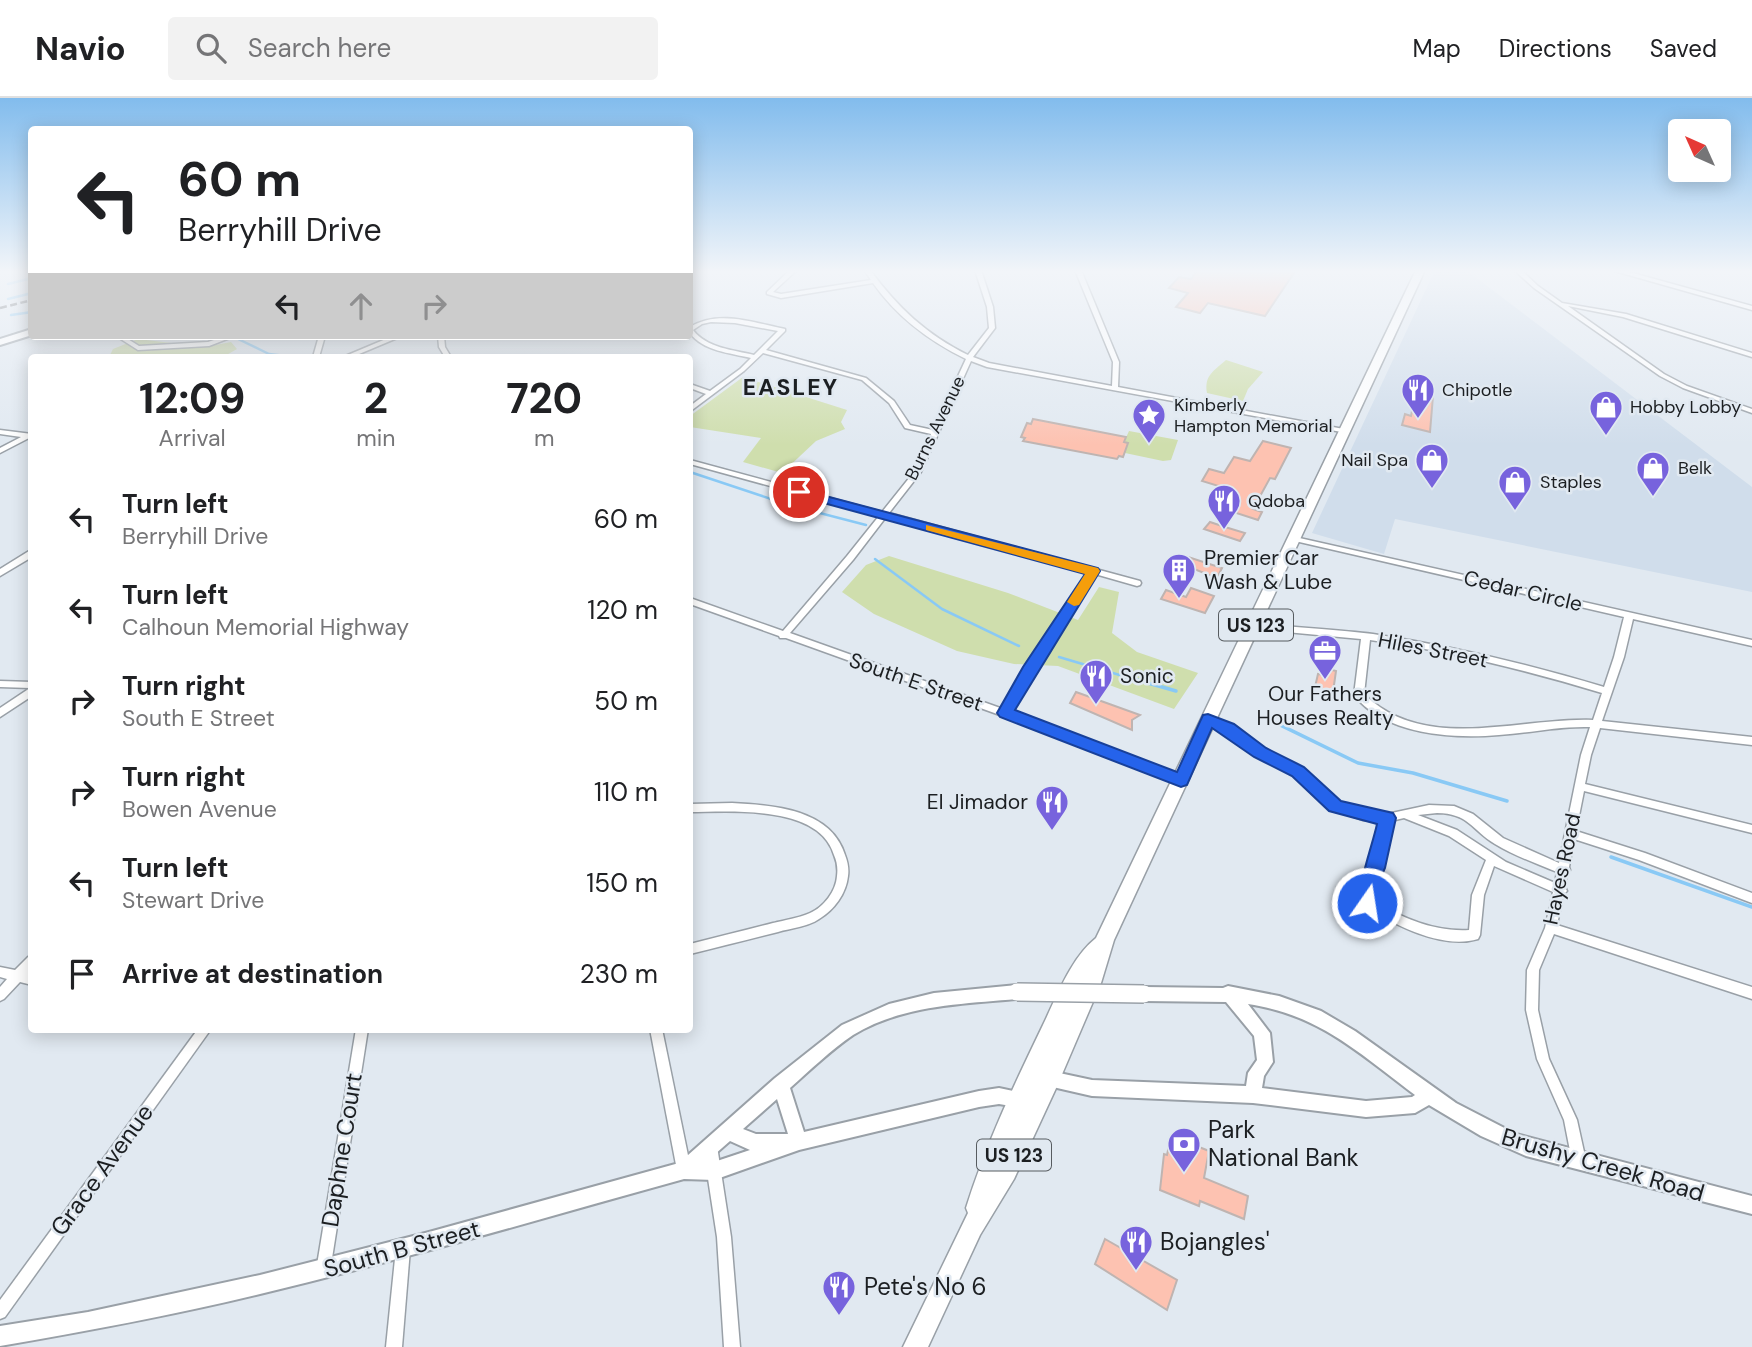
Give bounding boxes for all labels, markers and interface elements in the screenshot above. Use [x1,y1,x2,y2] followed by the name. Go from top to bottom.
[168,17,658,80] search box
[35,27,126,70] text: Navio
[192,29,230,67] icon: search
[248,31,391,65] text: Search here
[1413,33,1461,64] text: Map
[1499,33,1612,64] text: Directions
[1650,33,1717,64] text: Saved
[1668,119,1731,182] north arrow
[1668,119,1731,182] map controls
[178,147,301,211] text: 60 m
[63,154,154,245] icon: left
[178,209,382,251] text: Berryhill Drive
[269,287,307,325] icon: left
[342,287,380,325] icon: ahead
[415,287,453,325] icon: right
[139,371,245,426] text: 12:09
[364,371,388,426] text: 2
[506,371,582,426] text: 720
[1399,371,1437,420] restaurant icon: Chipotle
[743,372,839,402] district label: EASLEY
[899,372,971,484] street label: Burns Avenue
[1442,378,1512,402] place label: Chipotle
[1587,388,1625,437] shop icon: Hobby Lobby
[1174,393,1332,438] place label: Kimberly Hampton Memorial
[1630,395,1741,419] place label: Hobby Lobby
[1130,396,1168,445] place icon: Kimberly Hampton Memorial
[159,423,226,453] text: Arrival
[356,423,395,453] text: min
[534,423,554,453] text: m
[1413,441,1451,490] shop icon: Nail Spa
[1341,448,1408,472] place label: Nail Spa
[1634,449,1672,498] shop icon: Belk
[1678,456,1712,480] place label: Belk
[769,462,829,522] pin
[1496,463,1534,512] shop icon: Staples
[1540,470,1602,494] place label: Staples
[780,473,818,511] icon: arrive
[1205,482,1243,531] restaurant icon: Qdoba
[122,487,229,521] text: Turn left
[1248,489,1305,513] place label: Qdoba
[63,500,101,538] icon: left
[594,502,658,536] text: 60 m
[122,521,268,551] text: Berryhill Drive
[1204,544,1332,596] place label: Premier Car Wash & Lube
[1160,551,1198,600] building icon: Premier Car Wash & Lube
[1461,564,1585,618] street label: Cedar Circle
[122,578,229,612] text: Turn left
[63,591,101,629] icon: left
[587,593,658,627] text: 120 m
[1219,610,1293,640] road number: US 123
[122,612,409,642] text: Calhoun Memorial Highway
[1376,626,1490,674] street label: Hiles Street
[1306,632,1344,681] office icon: Our Fathers Houses Realty
[845,646,987,718] street label: South E Street
[1077,657,1115,706] restaurant icon: Sonic
[1120,662,1174,690] place label: Sonic
[122,669,246,703] text: Turn right
[1256,680,1394,732] place label: Our Fathers Houses Realty
[63,682,101,720] icon: right
[594,684,658,718] text: 50 m
[122,703,275,733] text: South E Street
[122,760,246,794] text: Turn right
[63,773,101,811] icon: right
[594,775,658,809] text: 110 m
[1033,783,1071,832] restaurant icon: El Jimador
[927,788,1028,816] place label: El Jimador
[122,794,277,824] text: Bowen Avenue
[1537,811,1587,927] street label: Hayes Road
[122,851,229,885] text: Turn left
[63,864,101,902] icon: left
[586,866,658,900] text: 150 m
[1330,866,1404,940] position arrow
[122,885,264,915] text: Stewart Drive
[63,955,101,993] icon: arrive
[122,957,383,991] text: Arrive at destination
[580,957,658,991] text: 230 m
[314,1071,369,1229] street label: Daphne Court
[43,1098,160,1242] street label: Grace Avenue
[1208,1114,1359,1173] place label: Park National Bank
[1498,1121,1708,1208] street label: Brushy Creek Road
[1165,1125,1203,1174] bank icon: Park National Bank
[977,1140,1051,1170] road number: US 123
[320,1213,483,1284] street label: South B Street
[1117,1223,1155,1272] restaurant icon: Bojangles'
[1160,1226,1270,1257] place label: Bojangles'
[820,1268,858,1317] restaurant icon: Pete's No 6
[864,1271,987,1302] place label: Pete's No 6

